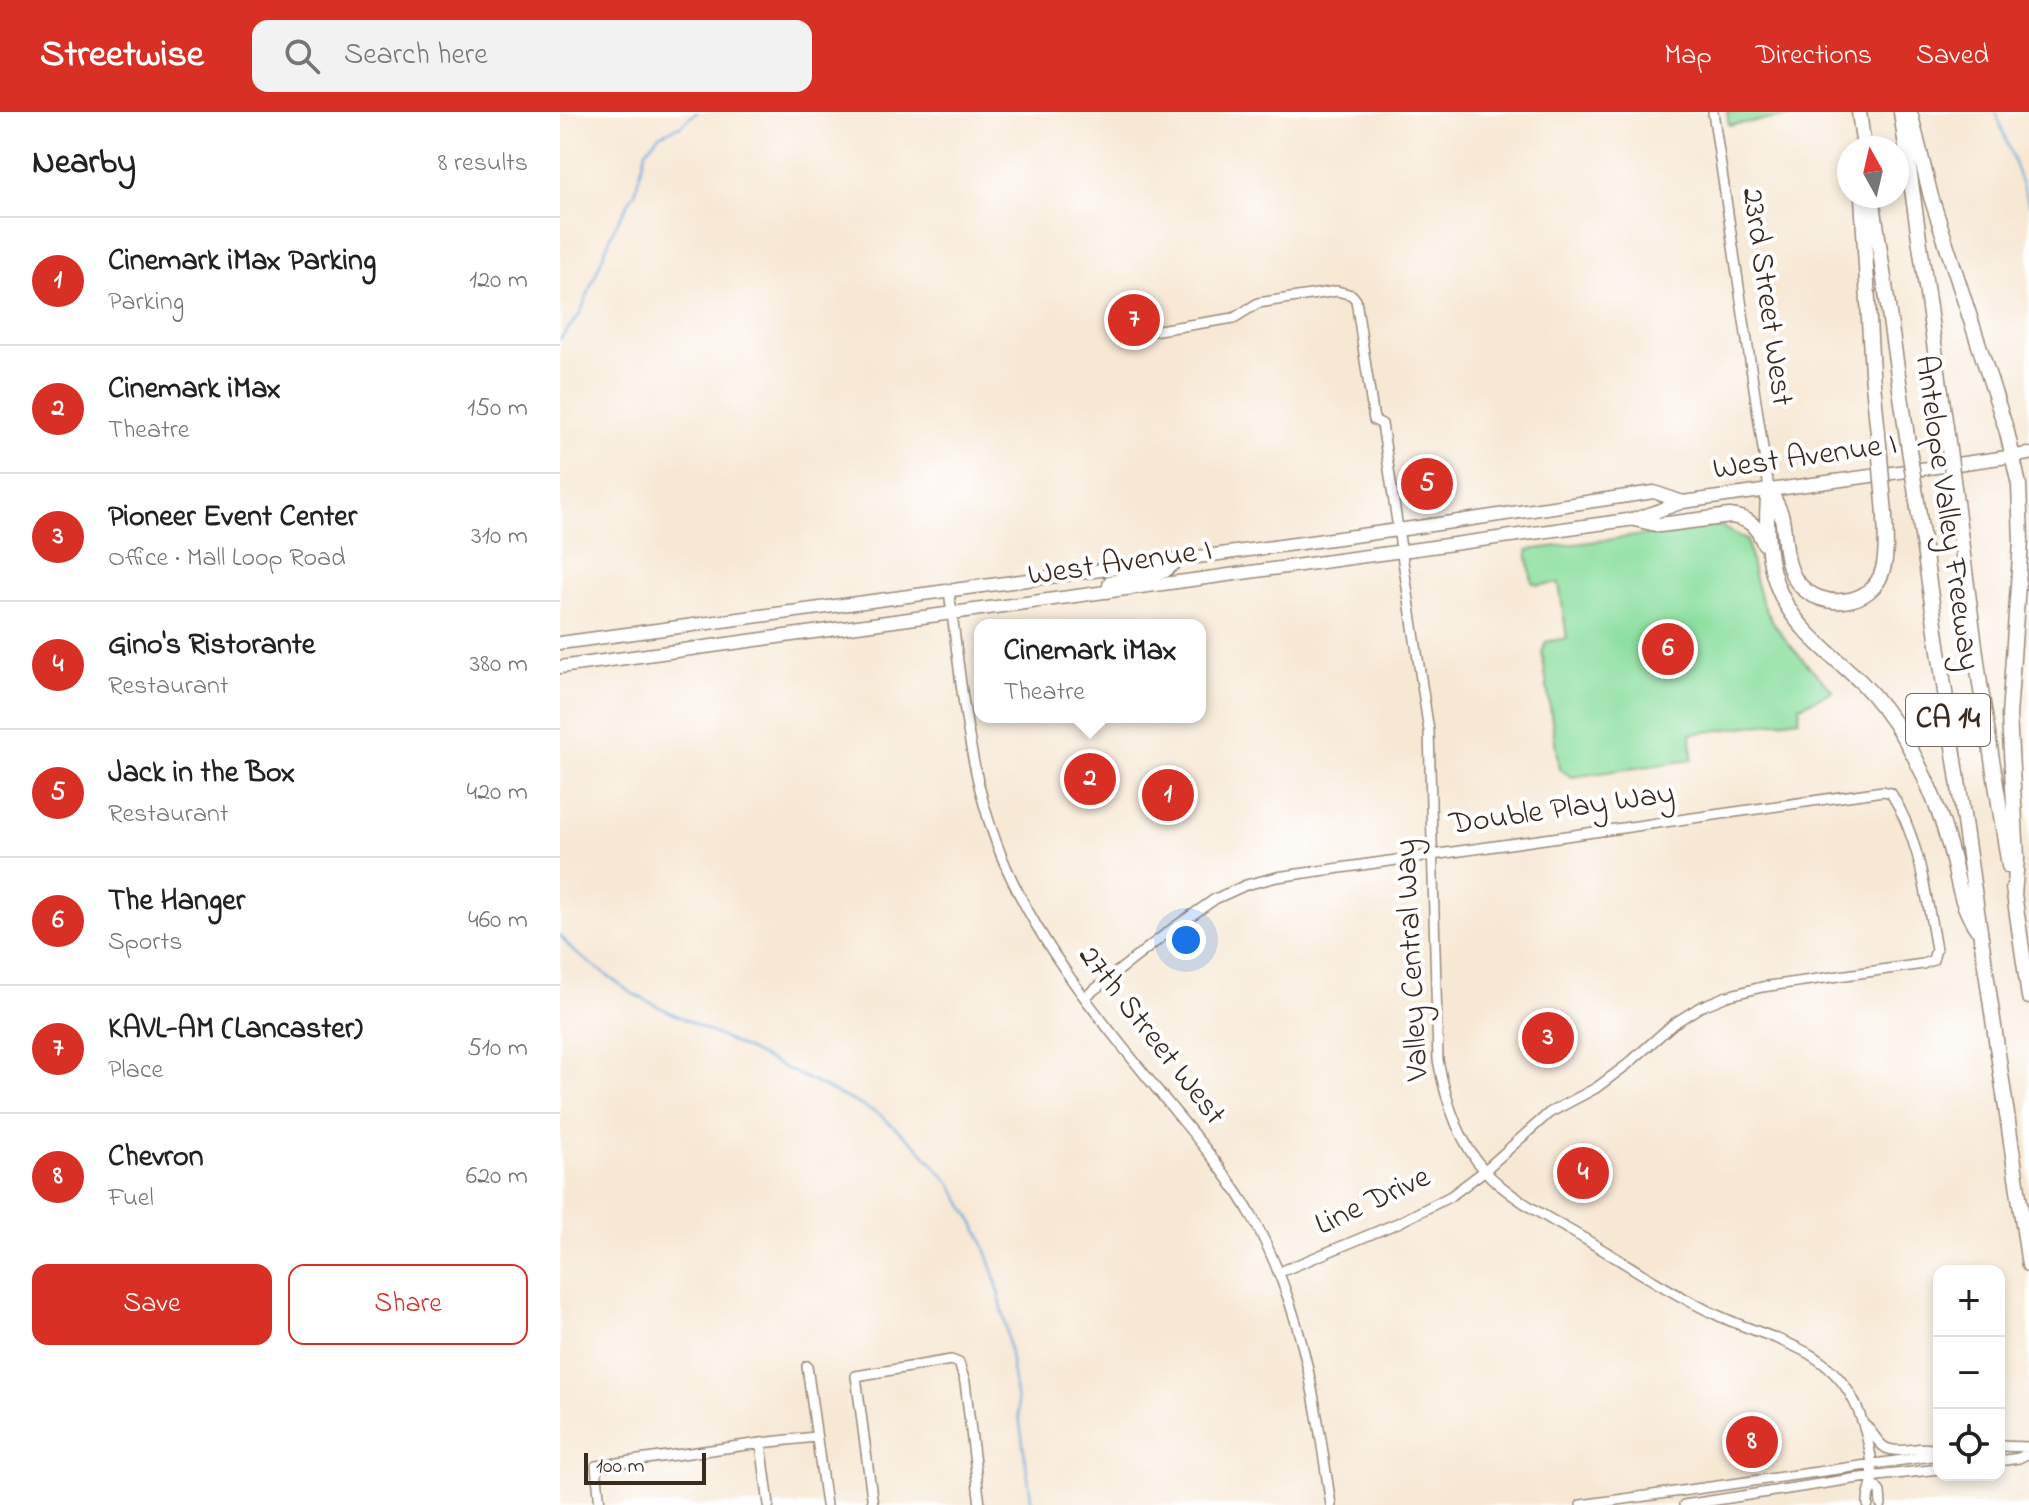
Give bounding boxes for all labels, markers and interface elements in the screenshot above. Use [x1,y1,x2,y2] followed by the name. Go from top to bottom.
[252,20,812,92] search box
[40,28,204,84] text: Streetwise
[280,34,324,78] icon: search
[344,34,488,78] text: Search here
[1664,36,1712,77] text: Map
[1756,36,1872,77] text: Directions
[1916,36,1989,77] text: Saved
[1837,136,1909,208] north arrow
[32,139,136,189] text: Nearby
[438,145,528,183] text: 8 results
[1727,185,1805,409] street label: 23rd Street West
[108,240,376,284] text: Cinemark iMax Parking
[54,262,62,300] text: 1
[469,262,528,300] text: 120 m
[108,284,184,322] text: Parking
[1108,290,1160,350] pin: 7
[1901,352,1991,674] street label: Antelope Valley Freeway
[108,368,281,412] text: Cinemark iMax
[52,390,64,428] text: 2
[467,390,528,428] text: 150 m
[108,412,189,450] text: Theatre
[1710,422,1900,494] street label: West Avenue I
[1401,454,1453,514] pin: 5
[108,496,357,540] text: Pioneer Event Center
[53,518,63,556] text: 3
[471,518,528,556] text: 310 m
[1025,528,1215,600] street label: West Avenue I
[108,540,346,578] text: Office · Mall Loop Road
[974,619,1206,723] popup
[1642,619,1694,679] pin: 6
[108,624,315,668] text: Gino's Ristorante
[1004,630,1176,674] text: Cinemark iMax
[53,646,63,684] text: 4
[470,646,528,684] text: 380 m
[108,668,228,706] text: Restaurant
[1004,674,1085,712] text: Theatre
[1906,694,1990,746] road number: CA 14
[1064,749,1116,809] pin: 2
[108,752,295,796] text: Jack in the Box
[1142,765,1194,825] pin: 1
[1445,771,1678,849] street label: Double Play Way
[51,774,65,812] text: 5
[466,774,528,812] text: 420 m
[108,796,228,834] text: Restaurant
[1383,838,1443,1083] street label: Valley Central Way
[108,880,245,924] text: The Hanger
[52,902,64,940] text: 6
[468,902,528,940] text: 460 m
[1166,920,1206,960] your location
[108,924,182,962] text: Sports
[1065,936,1237,1136] street label: 27th Street West
[108,1008,363,1052] text: KAVL-AM (Lancaster)
[1522,1008,1574,1068] pin: 3
[53,1030,63,1068] text: 7
[467,1030,528,1068] text: 510 m
[108,1052,163,1090] text: Place
[108,1136,203,1180] text: Chevron
[1557,1143,1609,1203] pin: 4
[1308,1155,1439,1249] street label: Line Drive
[53,1158,63,1196] text: 8
[466,1158,528,1196] text: 620 m
[108,1180,154,1218] text: Fuel
[32,1264,272,1345] button: Save
[288,1264,528,1345] button: Share
[1933,1265,2005,1481] map controls
[1933,1265,2005,1337] button: +
[1933,1337,2005,1409] button: −
[1933,1409,2005,1481] button: locate
[1726,1412,1778,1472] pin: 8
[584,1449,706,1485] scale bar
[596,1451,645,1483] text: 100 m

